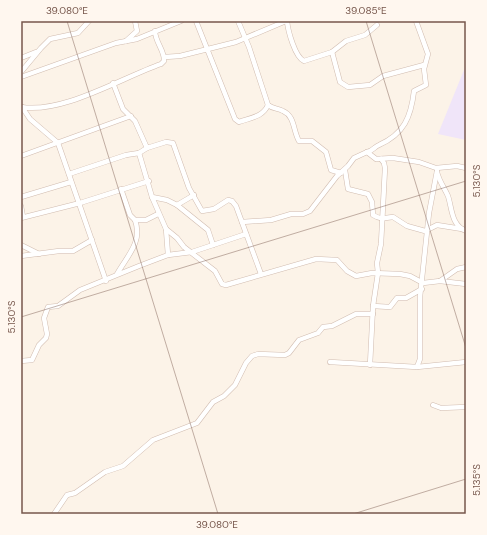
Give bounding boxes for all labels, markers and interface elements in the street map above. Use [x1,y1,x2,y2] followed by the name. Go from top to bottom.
[46,4,88,17] text: 39.080°E
[345,4,387,17] text: 39.085°E
[470,164,483,197] text: 5.130°S
[5,300,18,333] text: 5.130°S
[470,464,483,496] text: 5.135°S
[196,518,238,531] text: 39.080°E

